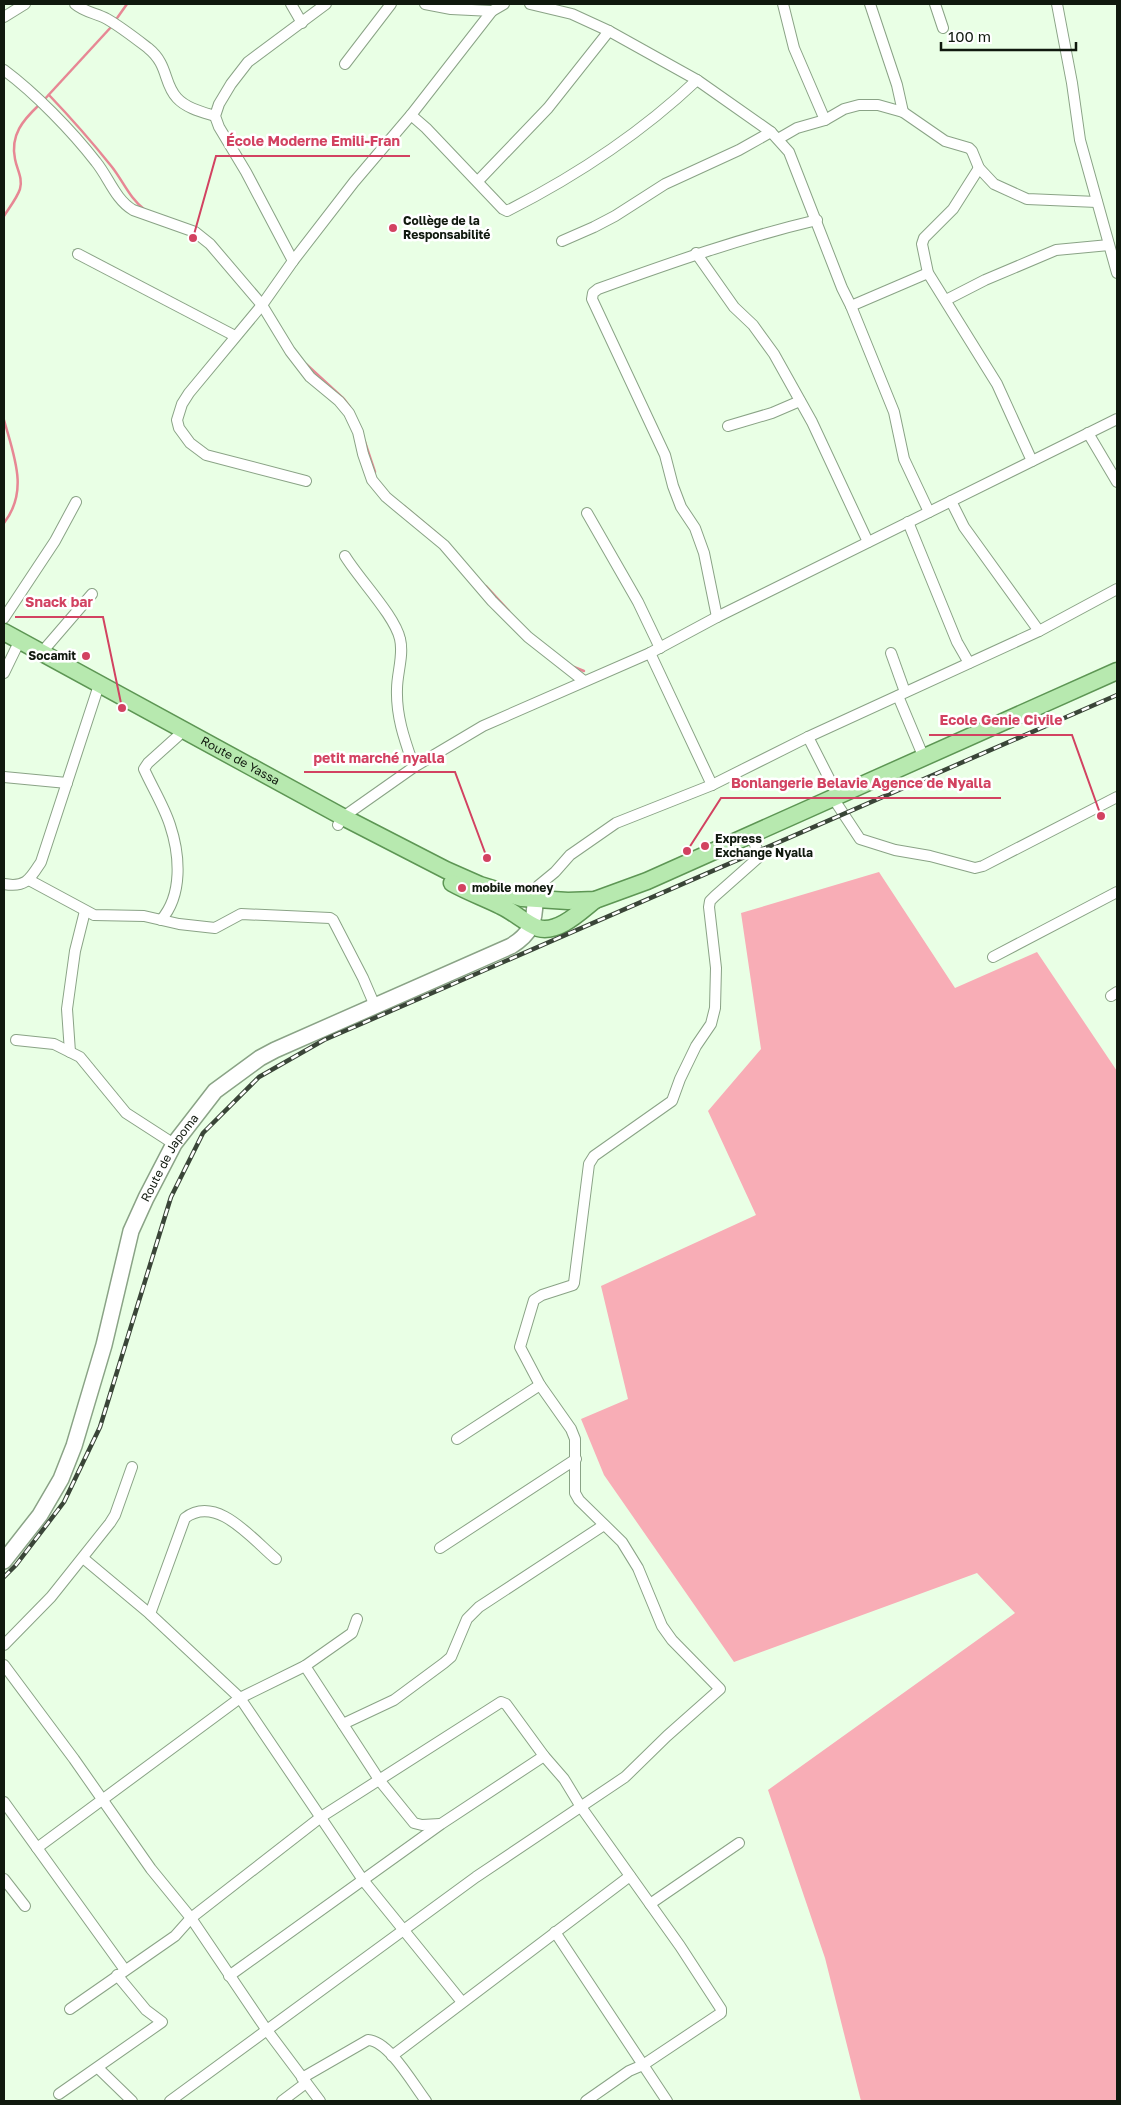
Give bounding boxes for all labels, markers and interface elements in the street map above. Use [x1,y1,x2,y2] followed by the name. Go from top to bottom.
[941,20,1076,52] scale bar
[948,27,991,45] text: 100 m
[216,127,410,156] callout: École Moderne Emili-Fran
[226,132,400,149] text: École Moderne Emili-Fran
[403,213,490,242] place label: Collège de la Responsabilité
[387,222,399,234] marker: Collège de la Responsabilité
[15,588,103,617] callout: Snack bar
[25,593,93,610] text: Snack bar
[28,648,76,663] place label: Socamit
[80,650,92,662] marker: Socamit
[929,706,1072,735] callout: Ecole Genie Civile
[939,711,1063,728] text: Ecole Genie Civile
[198,733,282,788] street label: Route de Yassa
[304,743,455,772] callout: petit marché nyalla
[313,749,445,766] text: petit marché nyalla
[721,769,1001,798] callout: Bonlangerie Belavie Agence de Nyalla
[731,774,991,791] text: Bonlangerie Belavie Agence de Nyalla
[715,831,813,860] place label: Express Exchange Nyalla
[699,840,711,852] marker: Express Exchange Nyalla
[472,880,554,895] place label: mobile money
[456,882,468,894] marker: mobile money
[137,1111,202,1204] street label: Route de Japoma

